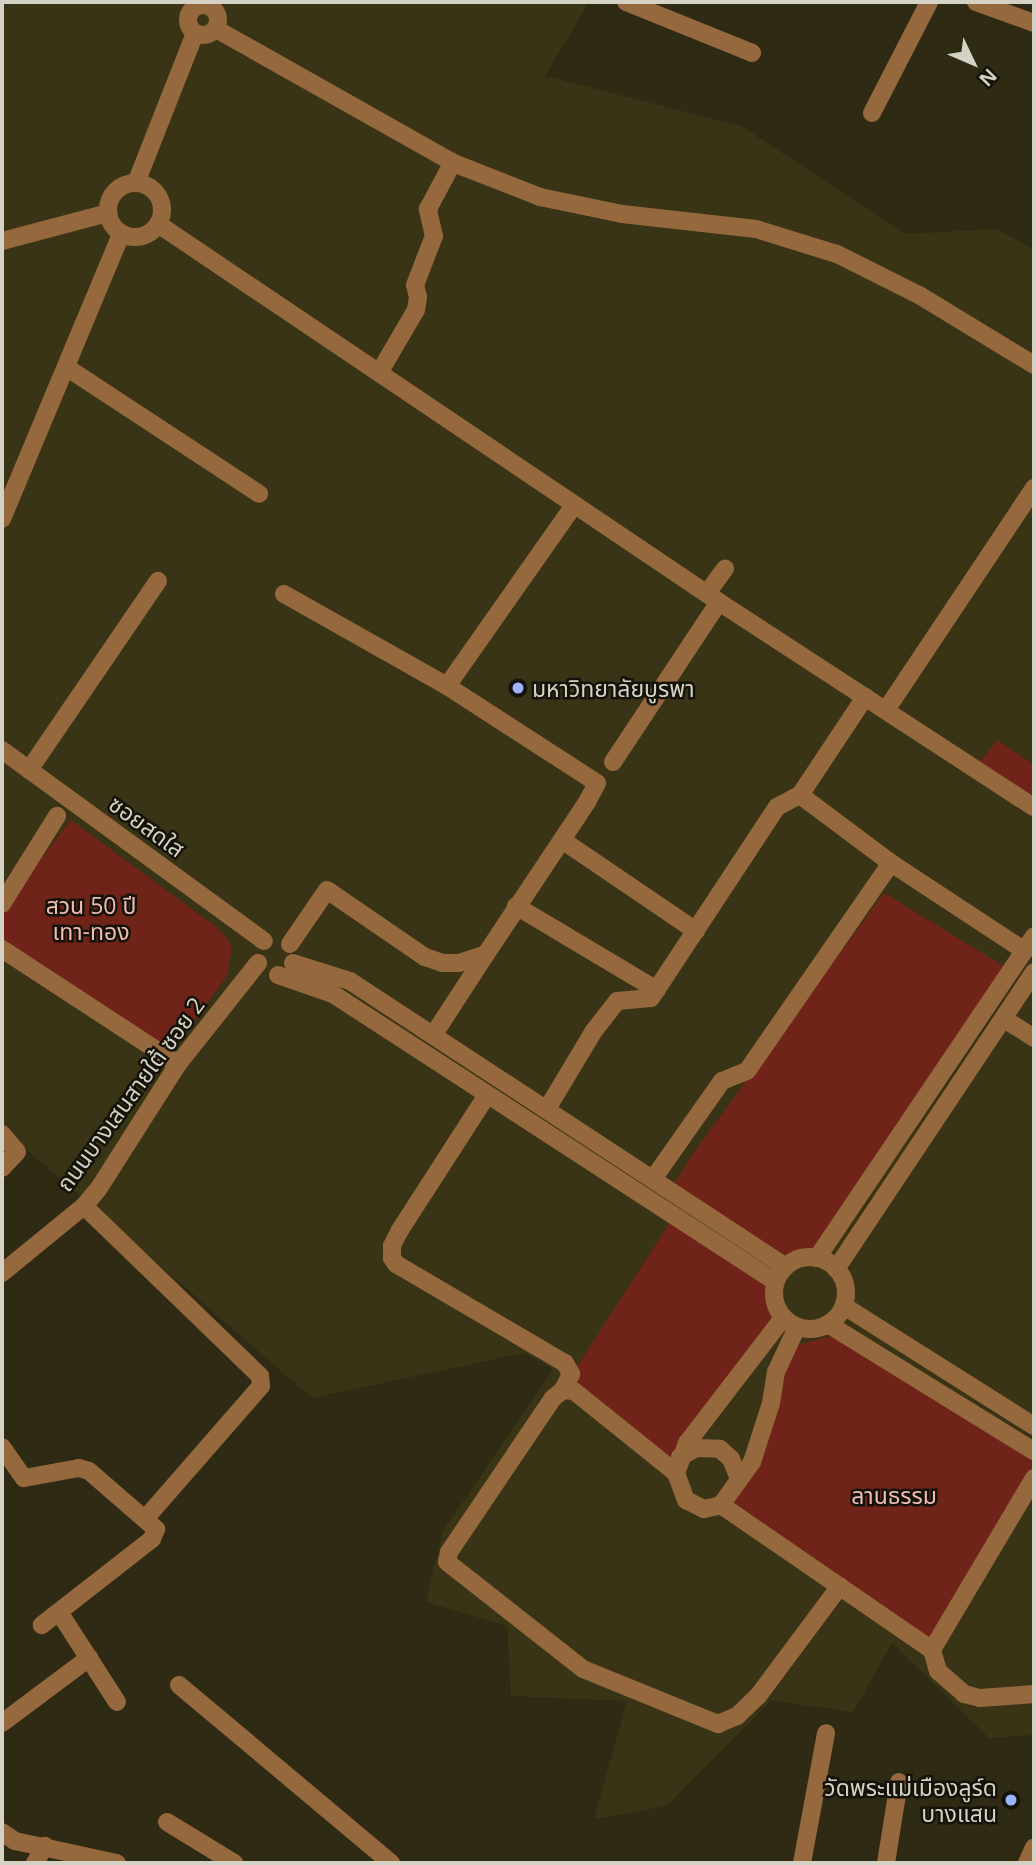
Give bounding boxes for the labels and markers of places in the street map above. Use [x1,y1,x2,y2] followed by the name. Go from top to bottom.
[532,674,695,702] place label: มหาวิทยาลัยบูรพา
[510,680,526,696] marker: มหาวิทยาลัยบูรพา
[824,1773,997,1827] place label: วัดพระแม่เมืองลูร์ด บางแสน
[1003,1792,1019,1808] marker: วัดพระแม่เมืองลูร์ด บางแสน

